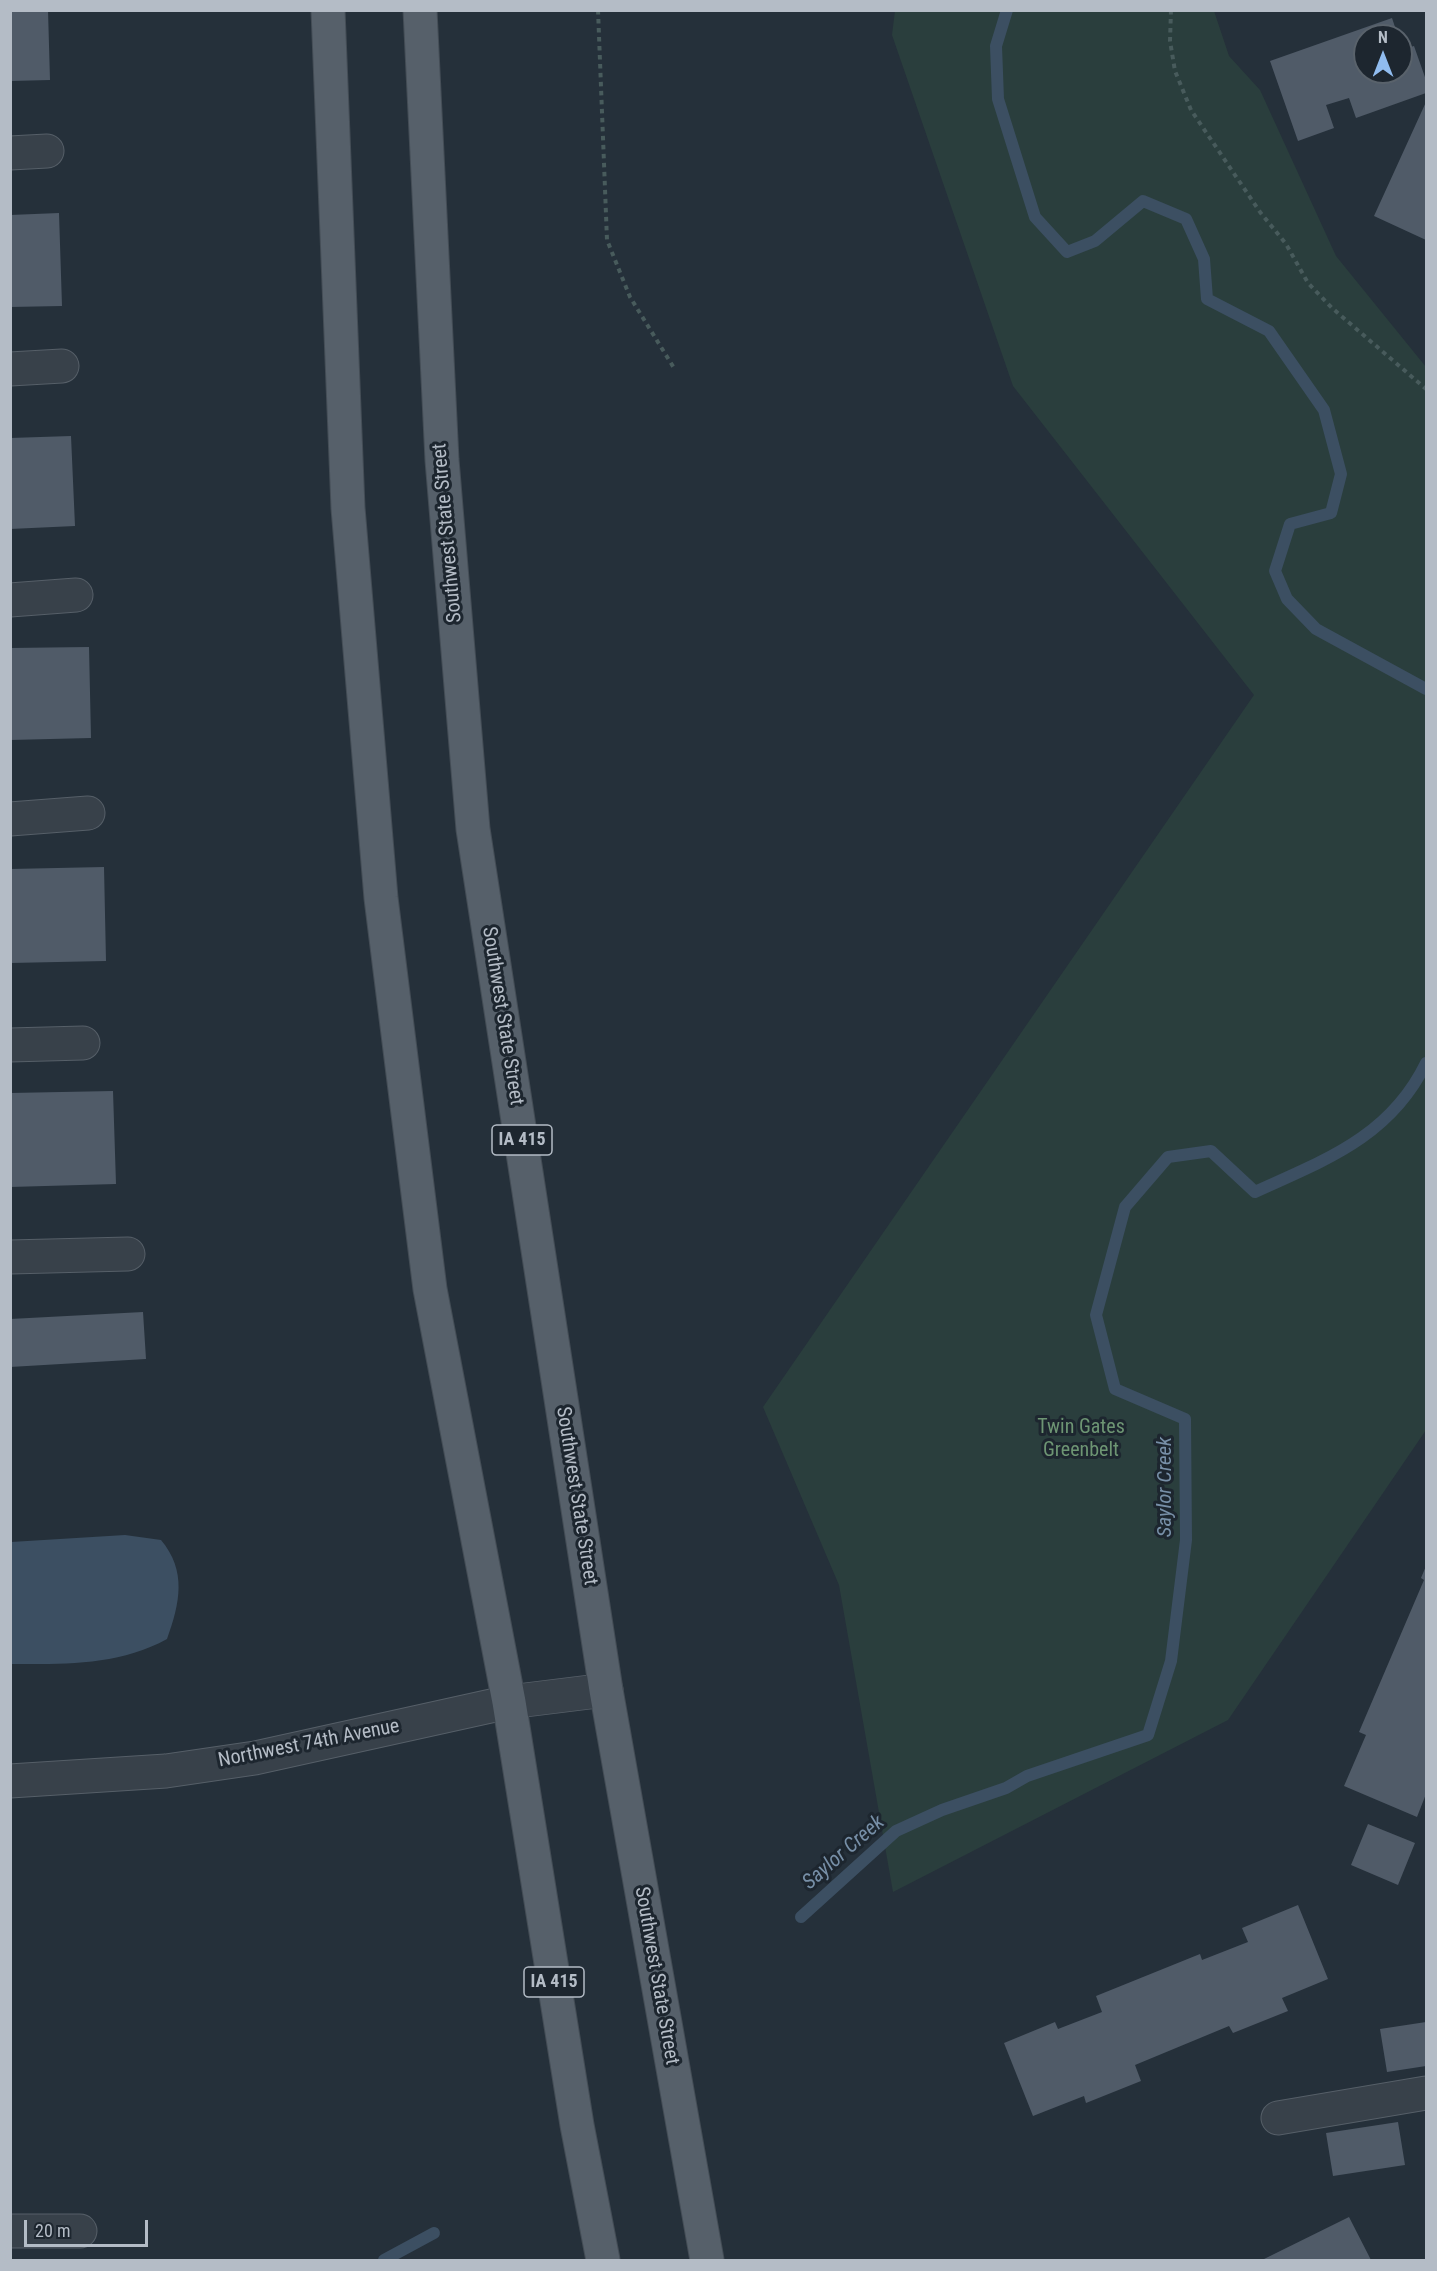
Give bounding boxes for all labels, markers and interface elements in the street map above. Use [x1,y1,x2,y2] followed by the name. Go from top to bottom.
[1353,24,1413,84] north arrow
[1378,28,1388,47] text: N
[428,442,468,624] street label: Southwest State Street
[476,925,528,1107] street label: Southwest State Street
[492,1125,552,1155] road number: IA 415
[550,1405,602,1587] street label: Southwest State Street
[1037,1416,1125,1463] park label: Twin Gates Greenbelt
[1153,1437,1179,1537] water label: Saylor Creek
[216,1715,402,1773] street label: Northwest 74th Avenue
[798,1811,890,1895] water label: Saylor Creek
[629,1885,683,2067] street label: Southwest State Street
[524,1967,584,1997] road number: IA 415
[27,2208,152,2246] scale bar
[35,2220,70,2241] text: 20 m

